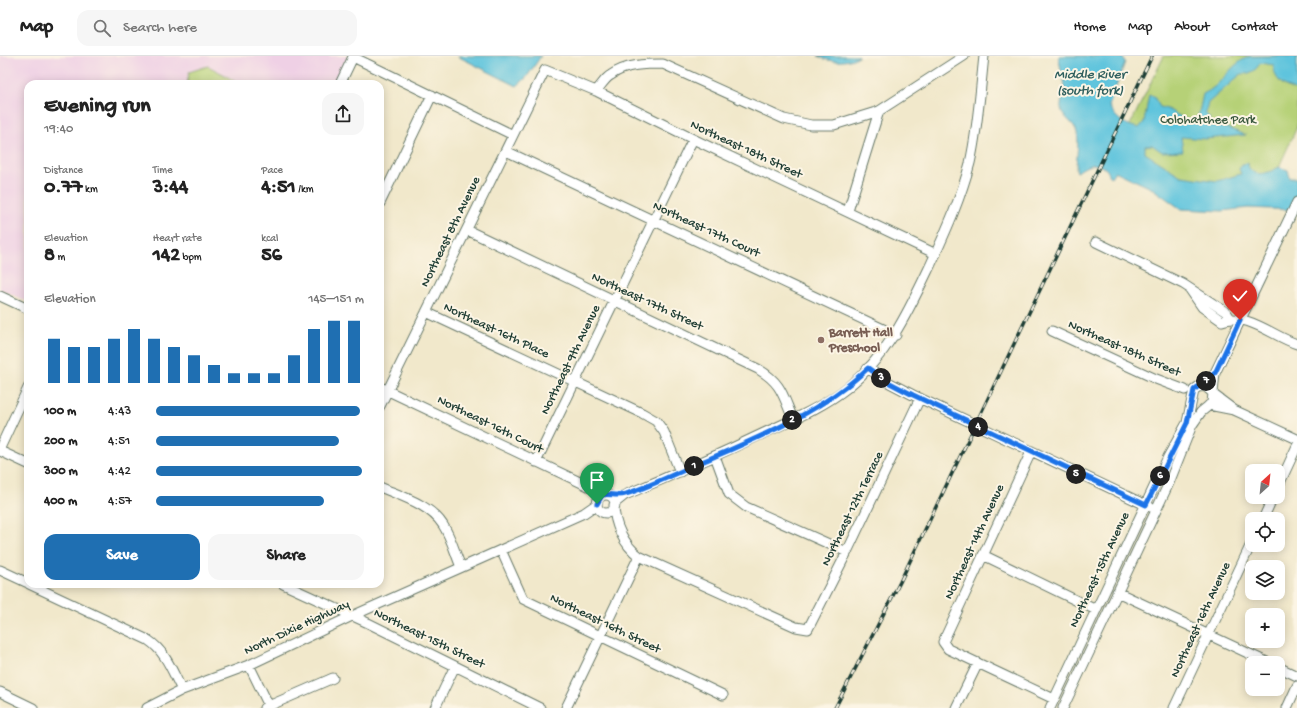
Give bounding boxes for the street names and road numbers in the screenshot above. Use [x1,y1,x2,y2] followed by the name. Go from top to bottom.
[688,117,806,183] street label: Northeast 18th Street
[418,174,484,290] street label: Northeast 8th Avenue
[650,199,763,262] street label: Northeast 17th Court
[589,270,707,335] street label: Northeast 17th Street
[441,300,551,362] street label: Northeast 16th Place
[538,302,604,417] street label: Northeast 9th Avenue
[1065,317,1184,381] street label: Northeast 18th Street
[434,393,547,458] street label: Northeast 16th Court
[819,449,887,569] street label: Northeast 12th Terrace
[942,482,1008,602] street label: Northeast 14th Avenue
[1067,510,1133,630] street label: Northeast 15th Avenue
[1168,560,1234,680] street label: Northeast 16th Avenue
[547,591,664,658] street label: Northeast 16th Street
[242,597,352,659] street label: North Dixie Highway
[371,606,488,673] street label: Northeast 15th Street

